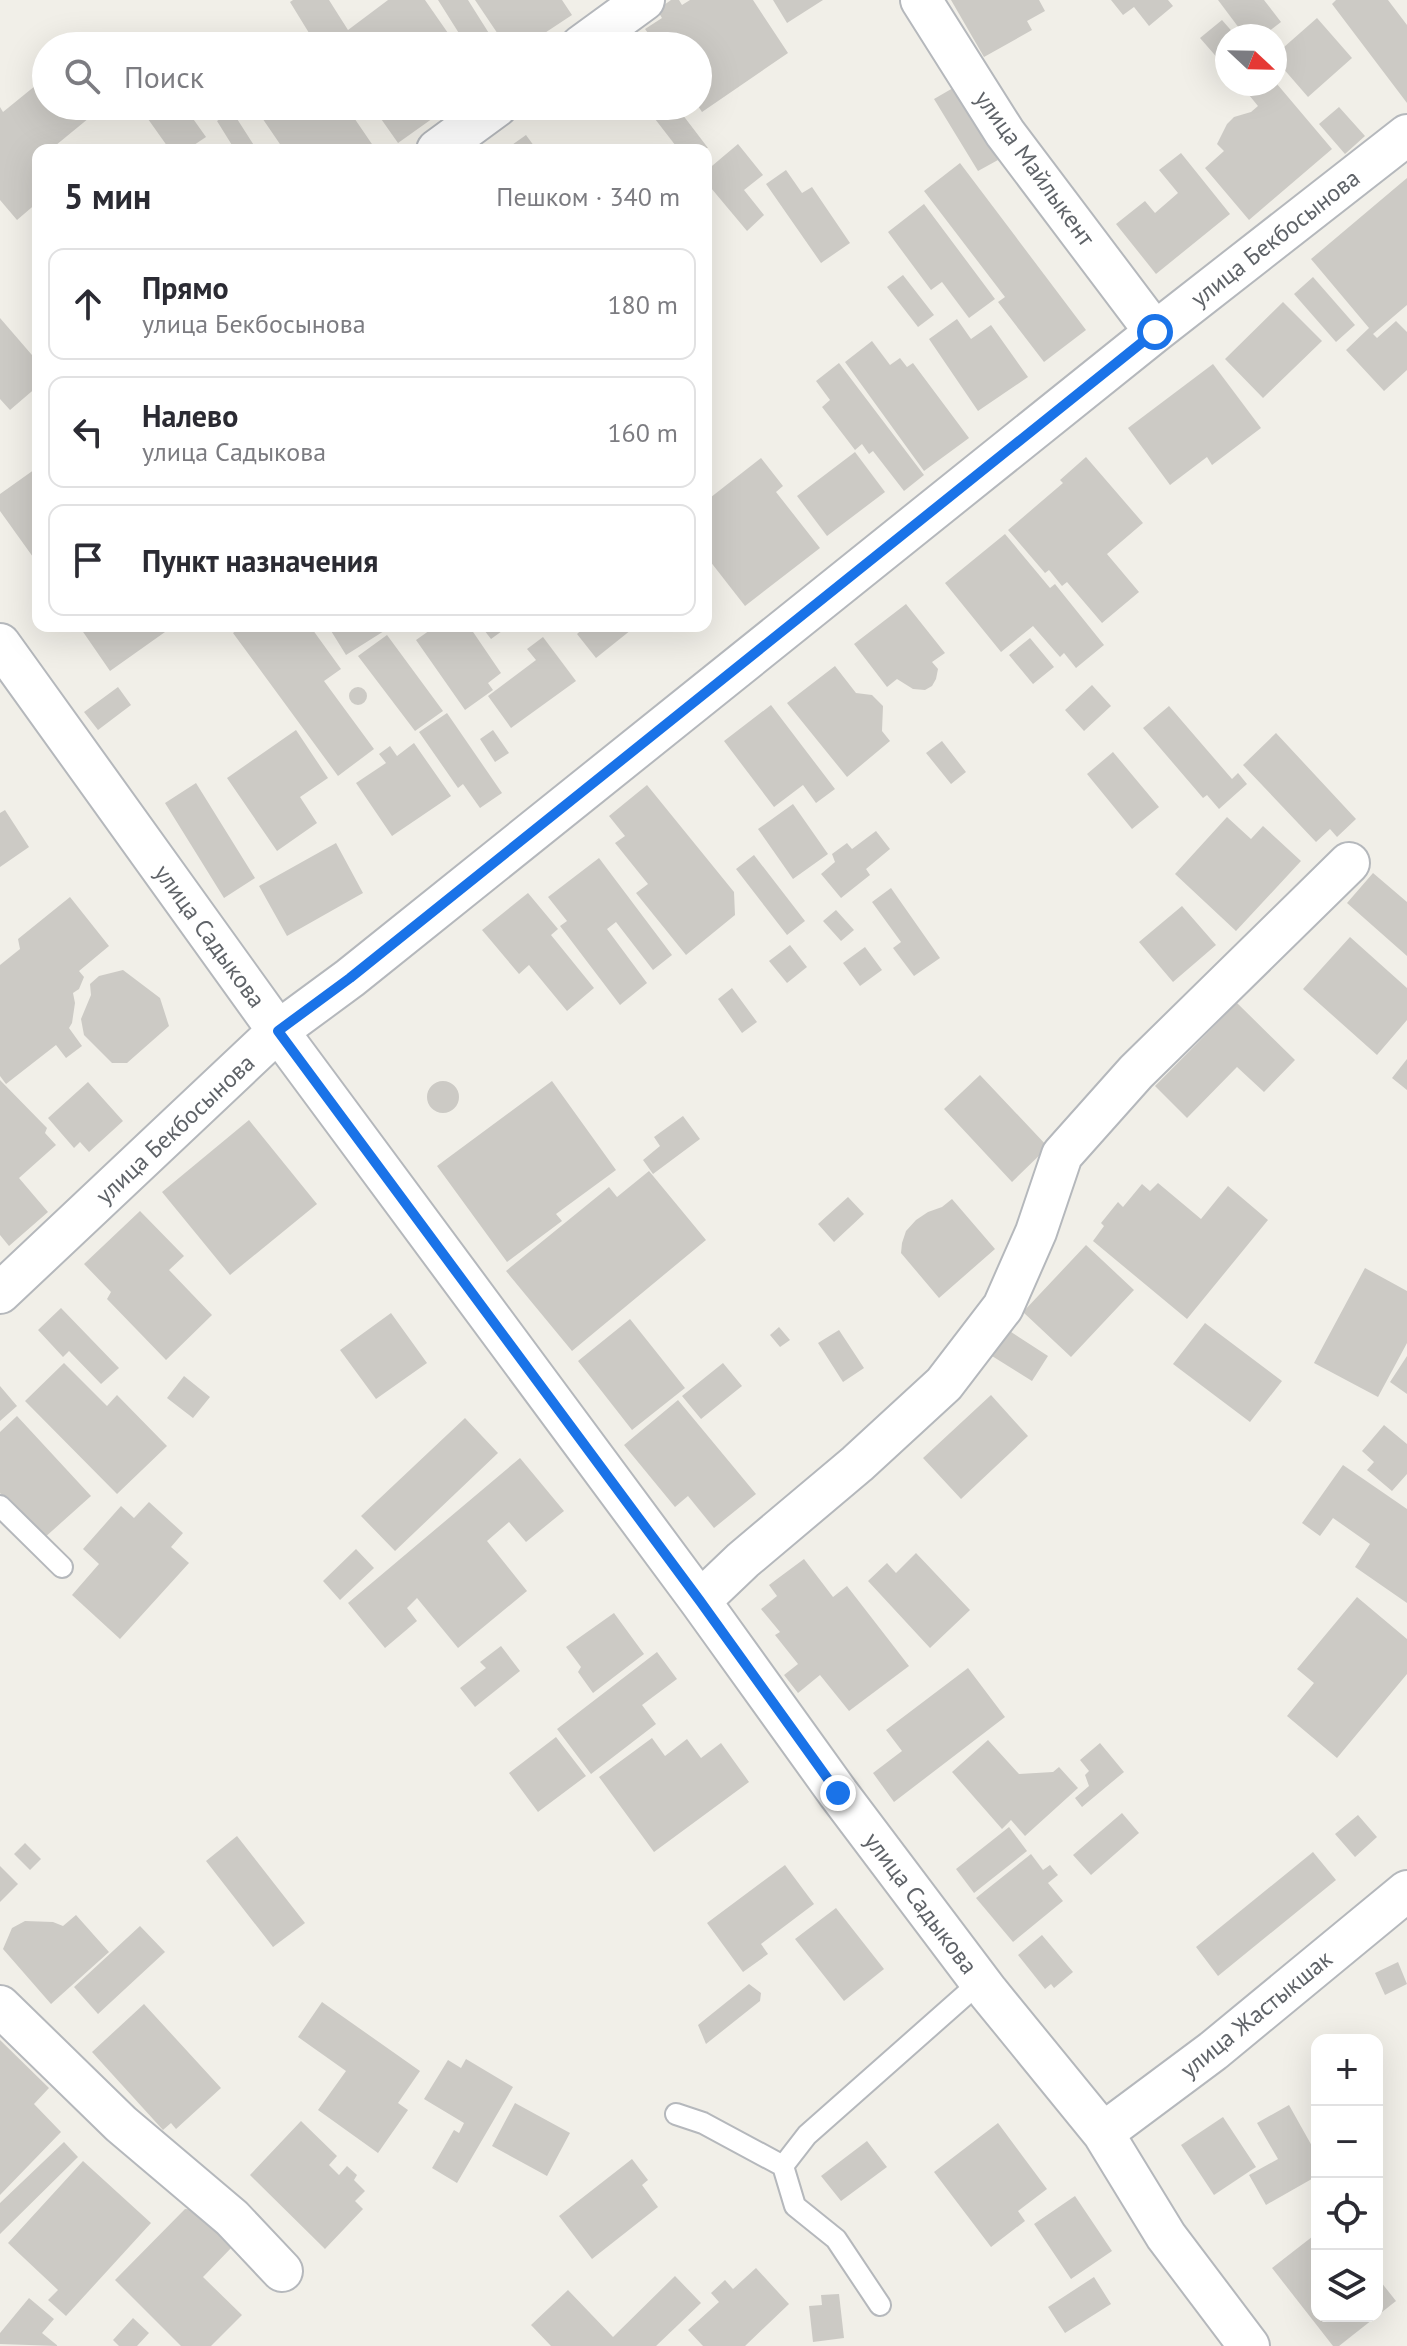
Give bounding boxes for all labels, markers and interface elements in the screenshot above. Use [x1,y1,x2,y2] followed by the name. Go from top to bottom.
[1215,24,1287,96] north arrow
[32,32,712,120] search box
[60,54,104,98] icon: search
[124,57,204,96] text: Поиск
[968,84,1102,252] street label: улица Майлыкент
[1184,162,1366,314] street label: улица Бекбосынова
[64,174,151,218] text: 5 мин
[496,180,680,213] text: Пешком · 340 m
[142,268,229,307] text: Прямо
[66,282,110,326] icon: ahead
[607,288,678,321] text: 180 m
[142,307,366,340] text: улица Бекбосынова
[1137,314,1173,350] route start
[142,396,238,435] text: Налево
[66,410,110,454] icon: left
[607,416,678,449] text: 160 m
[142,435,326,468] text: улица Садыкова
[66,538,110,582] icon: arrive
[142,541,378,580] text: Пункт назначения
[148,858,272,1014] street label: улица Садыкова
[89,1047,261,1211] street label: улица Бекбосынова
[820,1775,856,1811] route end
[858,1826,984,1980] street label: улица Садыкова
[1174,1943,1339,2085] street label: улица Жастыкшак
[1311,2034,1383,2322] map controls
[1311,2034,1383,2106] button: +
[1311,2106,1383,2178] button: −
[1311,2178,1383,2250] button: locate
[1311,2250,1383,2322] button: layers

